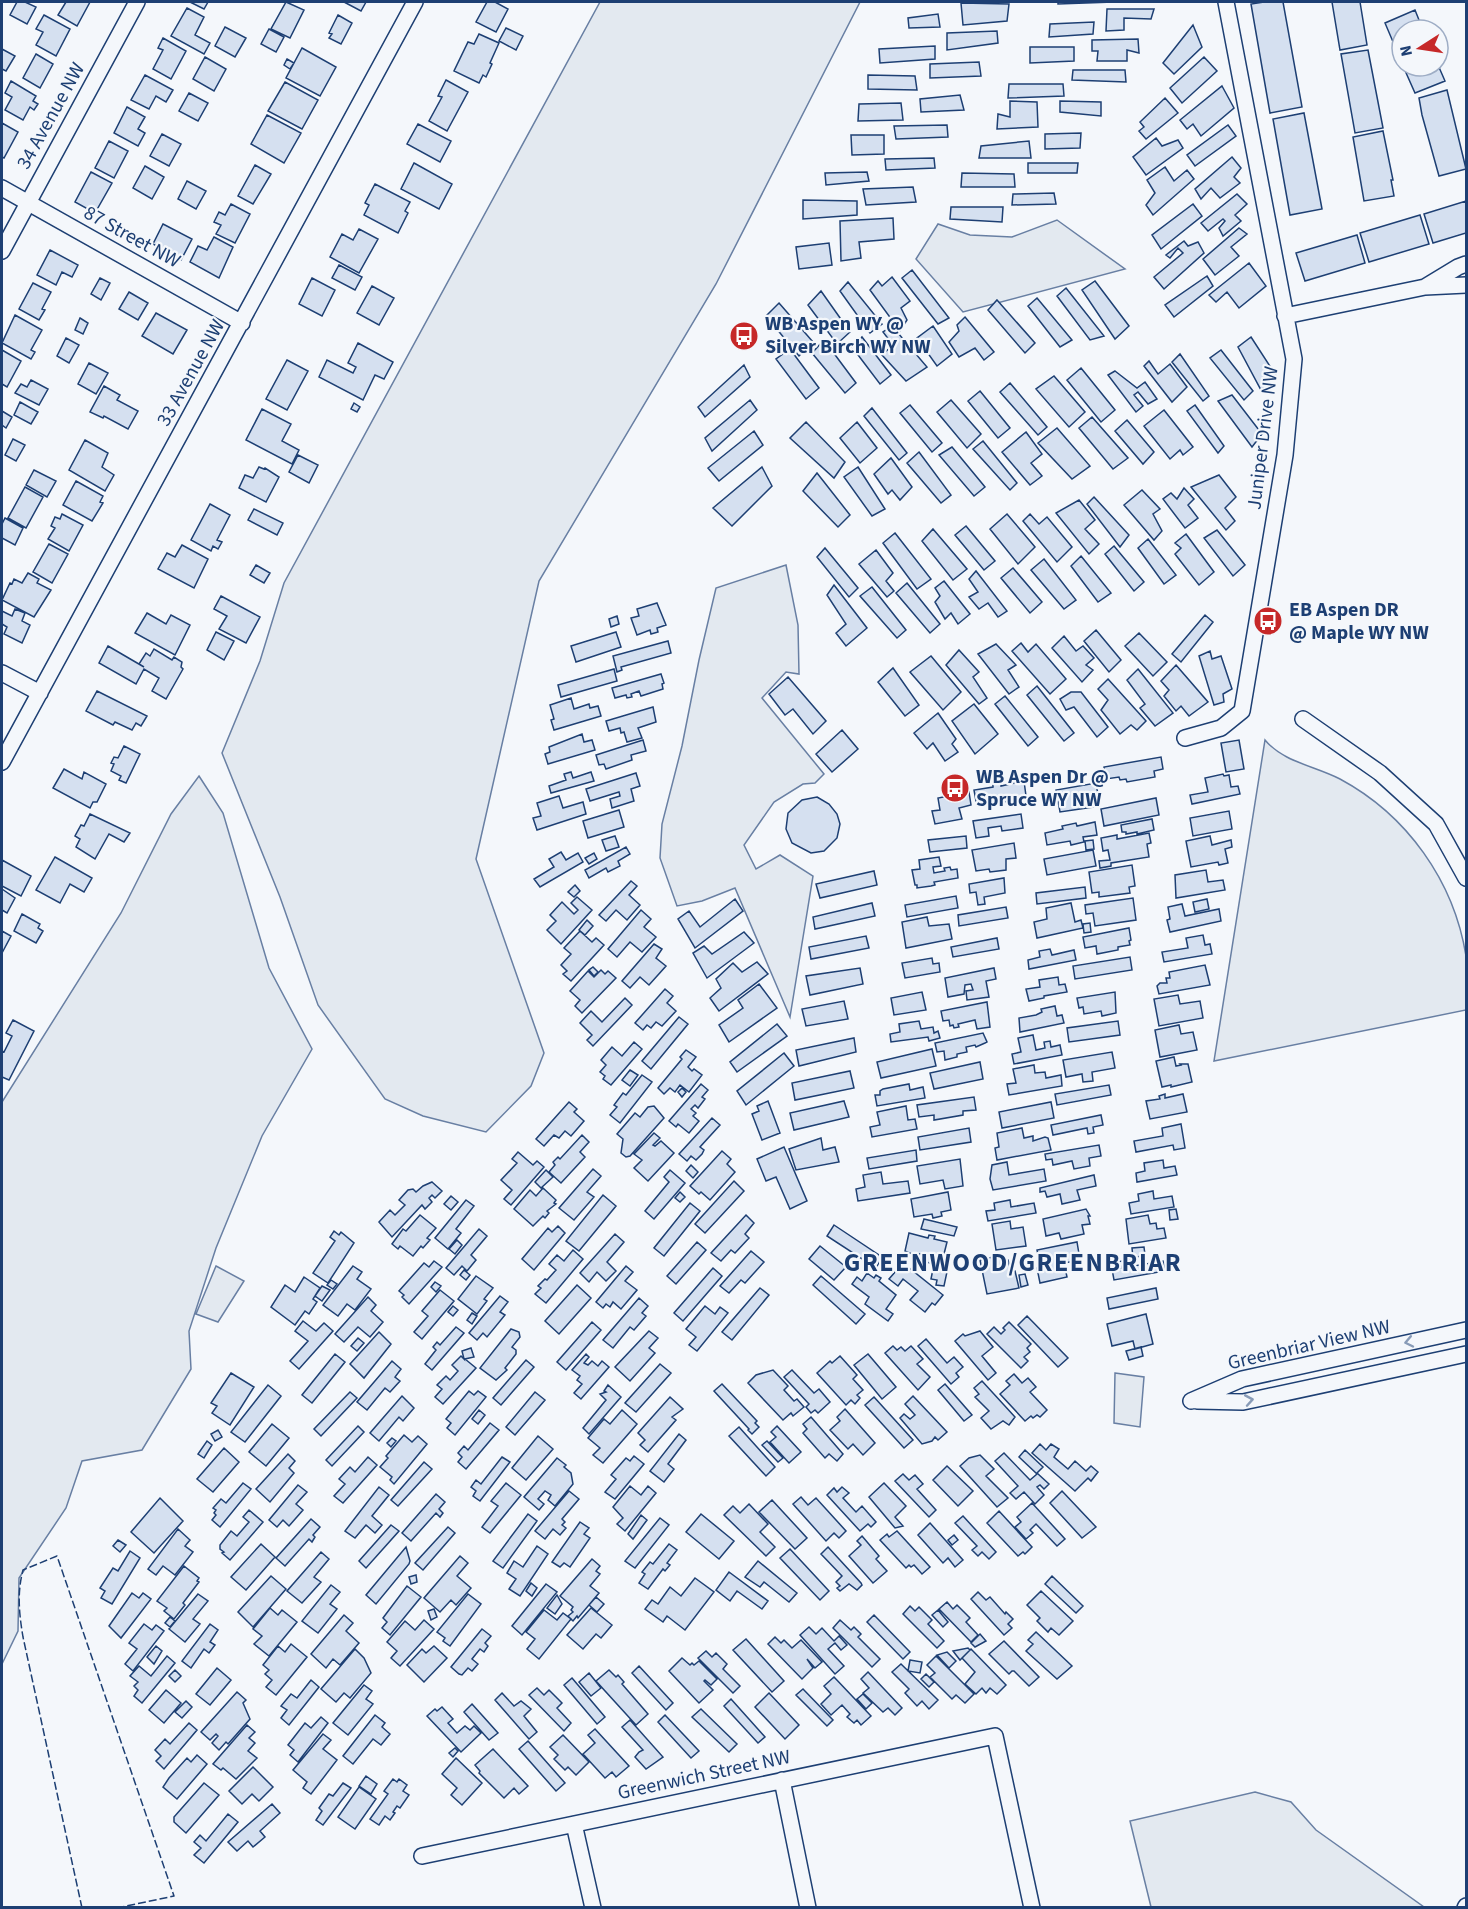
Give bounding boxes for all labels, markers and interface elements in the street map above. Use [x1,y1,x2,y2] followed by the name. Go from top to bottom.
[1390,18,1450,78] north arrow
[1394,43,1418,58] text: N
[10,57,92,174] street label: 34 Avenue NW
[79,199,186,275] street label: 87 Street NW
[765,310,930,361] place label: WB Aspen WY @ Silver Birch WY NW
[150,314,232,431] street label: 33 Avenue NW
[728,320,760,352] bus stop icon: WB Aspen WY @ Silver Birch WY NW
[1240,364,1286,511] street label: Juniper Drive NW
[1289,596,1429,647] place label: EB Aspen DR @ Maple WY NW
[1252,605,1284,637] bus stop icon: EB Aspen DR @ Maple WY NW
[976,763,1109,814] place label: WB Aspen Dr @ Spruce WY NW
[939,772,971,804] bus stop icon: WB Aspen Dr @ Spruce WY NW
[844,1244,1182,1281] district label: GREENWOOD/GREENBRIAR
[1225,1313,1393,1377] street label: Greenbriar View NW
[1405,1335,1415,1348] one-way arrow
[1245,1395,1254,1407] one-way arrow
[615,1743,793,1807] street label: Greenwich Street NW

